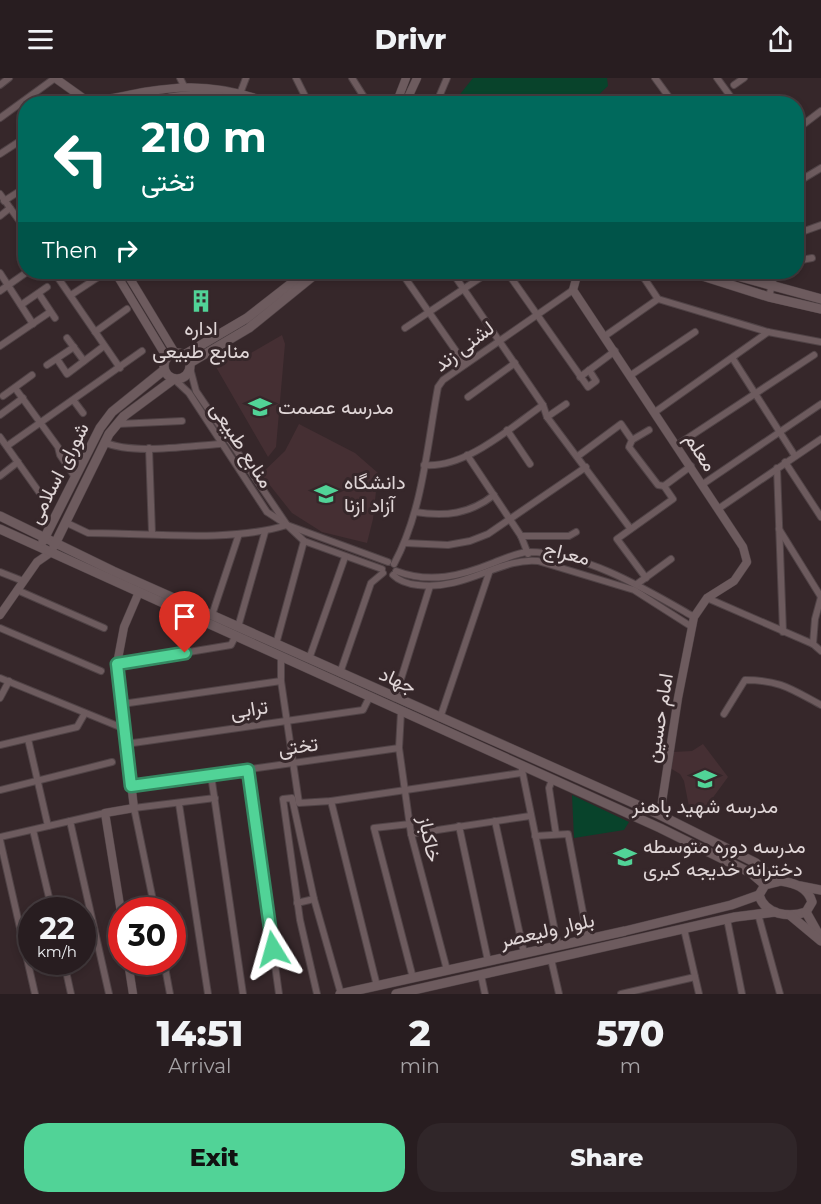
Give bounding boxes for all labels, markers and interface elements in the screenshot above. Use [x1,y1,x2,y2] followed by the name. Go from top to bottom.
[24,23,57,56] icon: menu
[375,23,446,56] text: Drivr
[764,23,797,56] icon: share
[141,111,267,163] text: 210 m
[42,120,120,198] icon: left
[141,165,195,198] text: تختی
[110,234,143,267] icon: right
[42,237,98,264] text: Then
[188,288,214,314] building icon: اداره منابع طبیعی
[152,316,250,365] place label: اداره منابع طبیعی
[429,316,500,377] street label: لشنی زند
[247,394,273,420] school or university icon: مدرسه عصمت
[278,395,394,420] place label: مدرسه عصمت
[204,398,279,493] street label: منابع طبیعی
[22,418,95,528] street label: شورای اسلامی
[679,428,722,476] street label: معلم
[344,470,406,518] place label: دانشگاه آزاد ازنا
[313,481,339,507] school or university icon: دانشگاه آزاد ازنا
[541,536,592,572] street label: معراج
[159,591,210,653] pin
[168,600,201,633] icon: arrive
[375,661,420,700] street label: جهاد
[640,672,679,765] street label: امام حسین
[228,694,270,725] street label: ترابی
[277,731,319,761] street label: تختی
[692,766,718,792] school or university icon: مدرسه شهید باهنر
[631,794,778,819] place label: مدرسه شهید باهنر
[412,813,447,864] street label: خاکباز
[643,834,806,882] place label: مدرسه دوره متوسطه دخترانه خدیجه کبری
[612,844,638,870] school or university icon: مدرسه دوره متوسطه دخترانه خدیجه کبری
[108,897,186,975] speed limit sign: 30
[496,907,597,954] street label: بلوار ولیعصر
[39,910,75,947] text: 22
[241,917,305,981] position arrow
[37,942,77,961] text: km/h
[156,1011,243,1055] text: 14:51
[409,1011,431,1055] text: 2
[596,1011,664,1055] text: 570
[168,1054,231,1078] text: Arrival
[400,1054,440,1078] text: min
[620,1054,641,1078] text: m
[24,1123,405,1192] button: Exit
[417,1123,797,1192] button: Share

